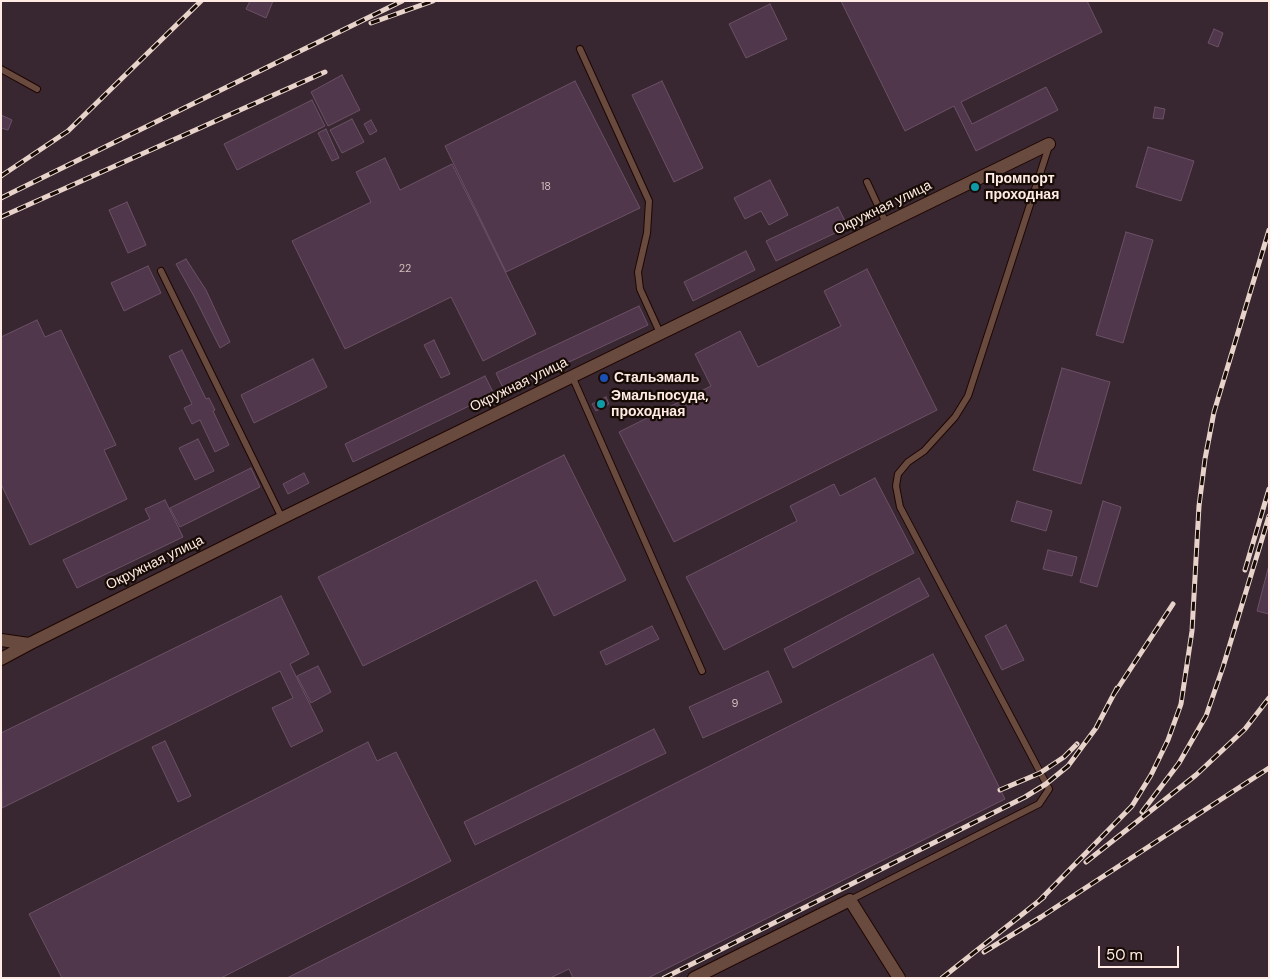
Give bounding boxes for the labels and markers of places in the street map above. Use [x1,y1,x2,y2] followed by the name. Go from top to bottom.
[985,171,1059,203] place label: Промпорт проходная
[969,181,981,193] marker: Промпорт проходная
[614,370,699,386] place label: Стальэмаль
[598,372,610,384] marker: Стальэмаль
[611,388,709,421] place label: Эмальпосуда, проходная
[595,398,607,410] marker: Эмальпосуда, проходная

